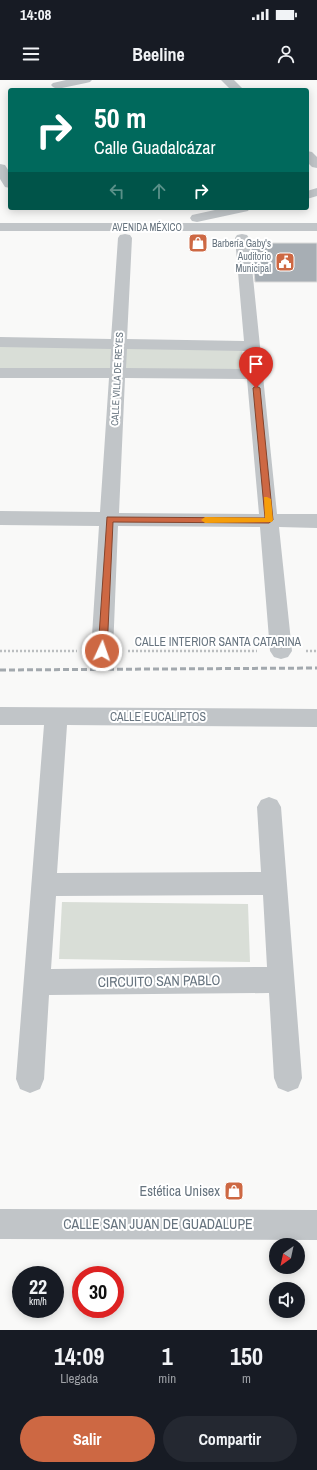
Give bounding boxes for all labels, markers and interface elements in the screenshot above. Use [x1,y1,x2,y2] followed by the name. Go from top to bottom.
[20,4,51,25] text: 14:08
[132,42,185,67] text: Beeline
[20,43,42,65] icon: menu
[275,43,297,65] icon: person
[94,99,146,137] text: 50 m
[28,104,80,156] icon: right
[94,135,215,160] text: Calle Guadalcázar
[106,180,128,202] icon: left
[148,180,170,202] icon: ahead
[190,180,212,202] icon: right
[111,221,182,234] street label: AVENIDA MÉXICO
[187,232,209,254] shop icon: Barbería Gaby's
[212,237,271,250] place label: Barbería Gaby's
[235,250,271,275] place label: Auditorio Municipal
[274,251,296,273] public building icon: Auditorio Municipal
[108,331,126,426] street label: CALLE VILLA DE REYES
[239,347,273,388] pin
[245,353,267,375] icon: arrive
[81,630,123,672] position arrow
[135,634,302,650] street label: CALLE INTERIOR SANTA CATARINA
[110,709,206,725] street label: CALLE EUCALIPTOS
[97,971,221,991] street label: CIRCUITO SAN PABLO
[223,1180,245,1202] shop icon: Estética Unisex
[140,1182,220,1200] place label: Estética Unisex
[63,1215,253,1233] street label: CALLE SAN JUAN DE GUADALUPE
[269,1238,305,1274] north arrow
[269,1238,305,1318] map controls
[72,1266,124,1318] speed limit sign: 30
[29,1273,47,1300] text: 22
[269,1282,305,1318] button: sound
[29,1295,47,1308] text: km/h
[54,1340,104,1372] text: 14:09
[162,1340,173,1372] text: 1
[230,1340,263,1372] text: 150
[60,1370,98,1387] text: Llegada
[158,1370,176,1387] text: min
[242,1370,251,1387] text: m
[20,1416,155,1462] button: Salir
[163,1416,297,1462] button: Compartir

